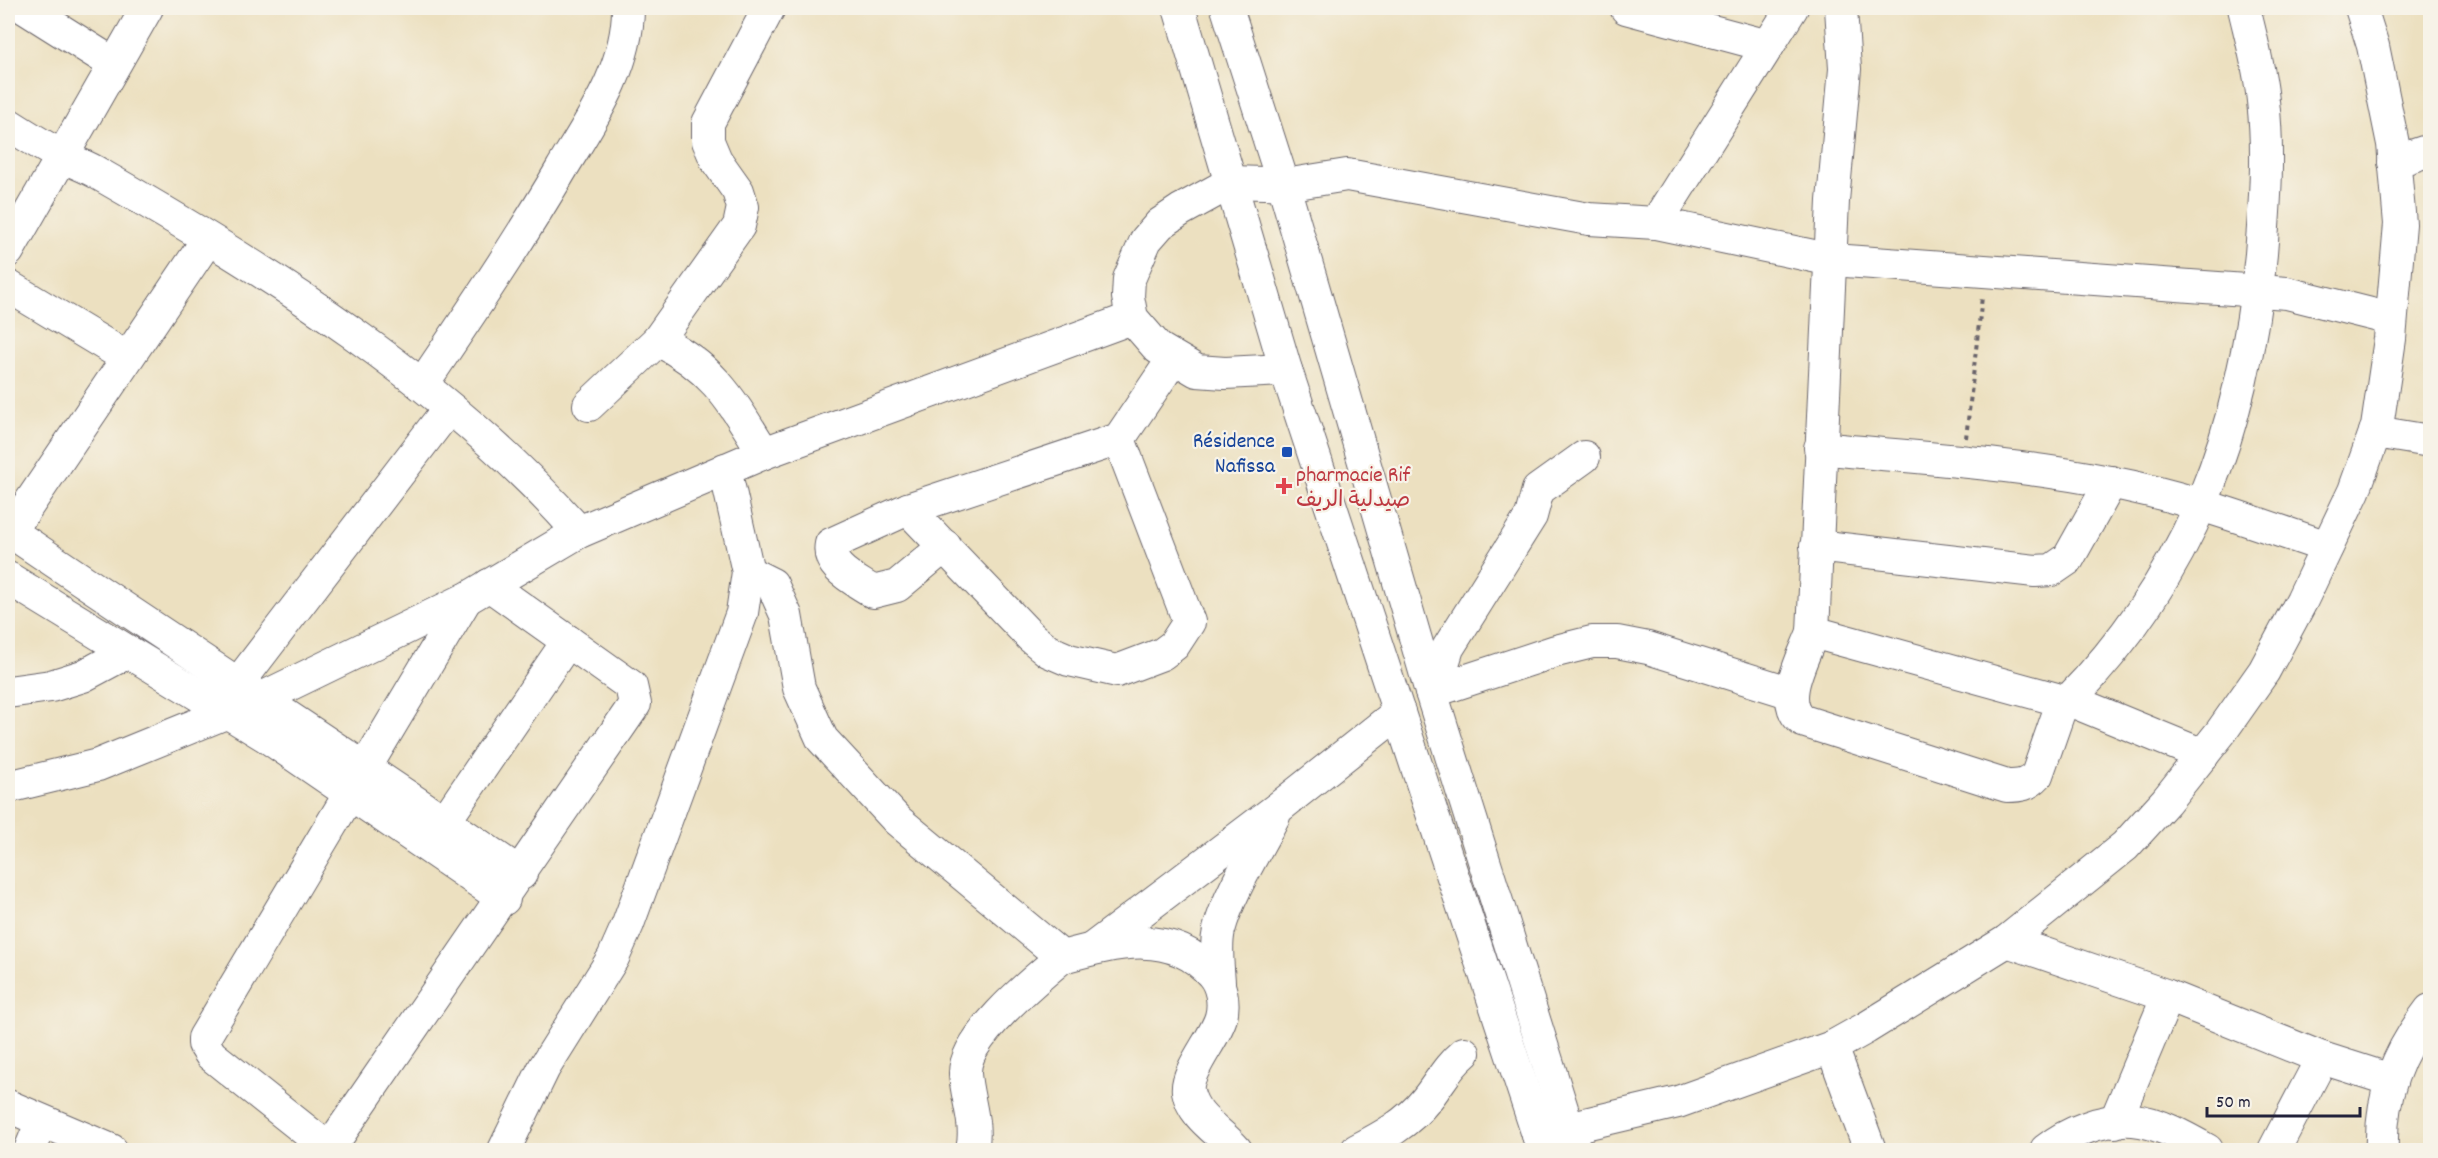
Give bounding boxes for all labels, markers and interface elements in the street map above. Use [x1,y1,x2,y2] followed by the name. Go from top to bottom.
[1193,427,1276,483] place label: Résidence Nafissa
[1280,445,1294,459] marker: Résidence Nafissa
[1296,461,1411,517] place label: pharmacie Rif صيدلية الريف
[1277,479,1291,493] marker: pharmacie Rif صيدلية الريف
[2207,1080,2360,1118] scale bar
[2216,1091,2251,1116] text: 50 m

